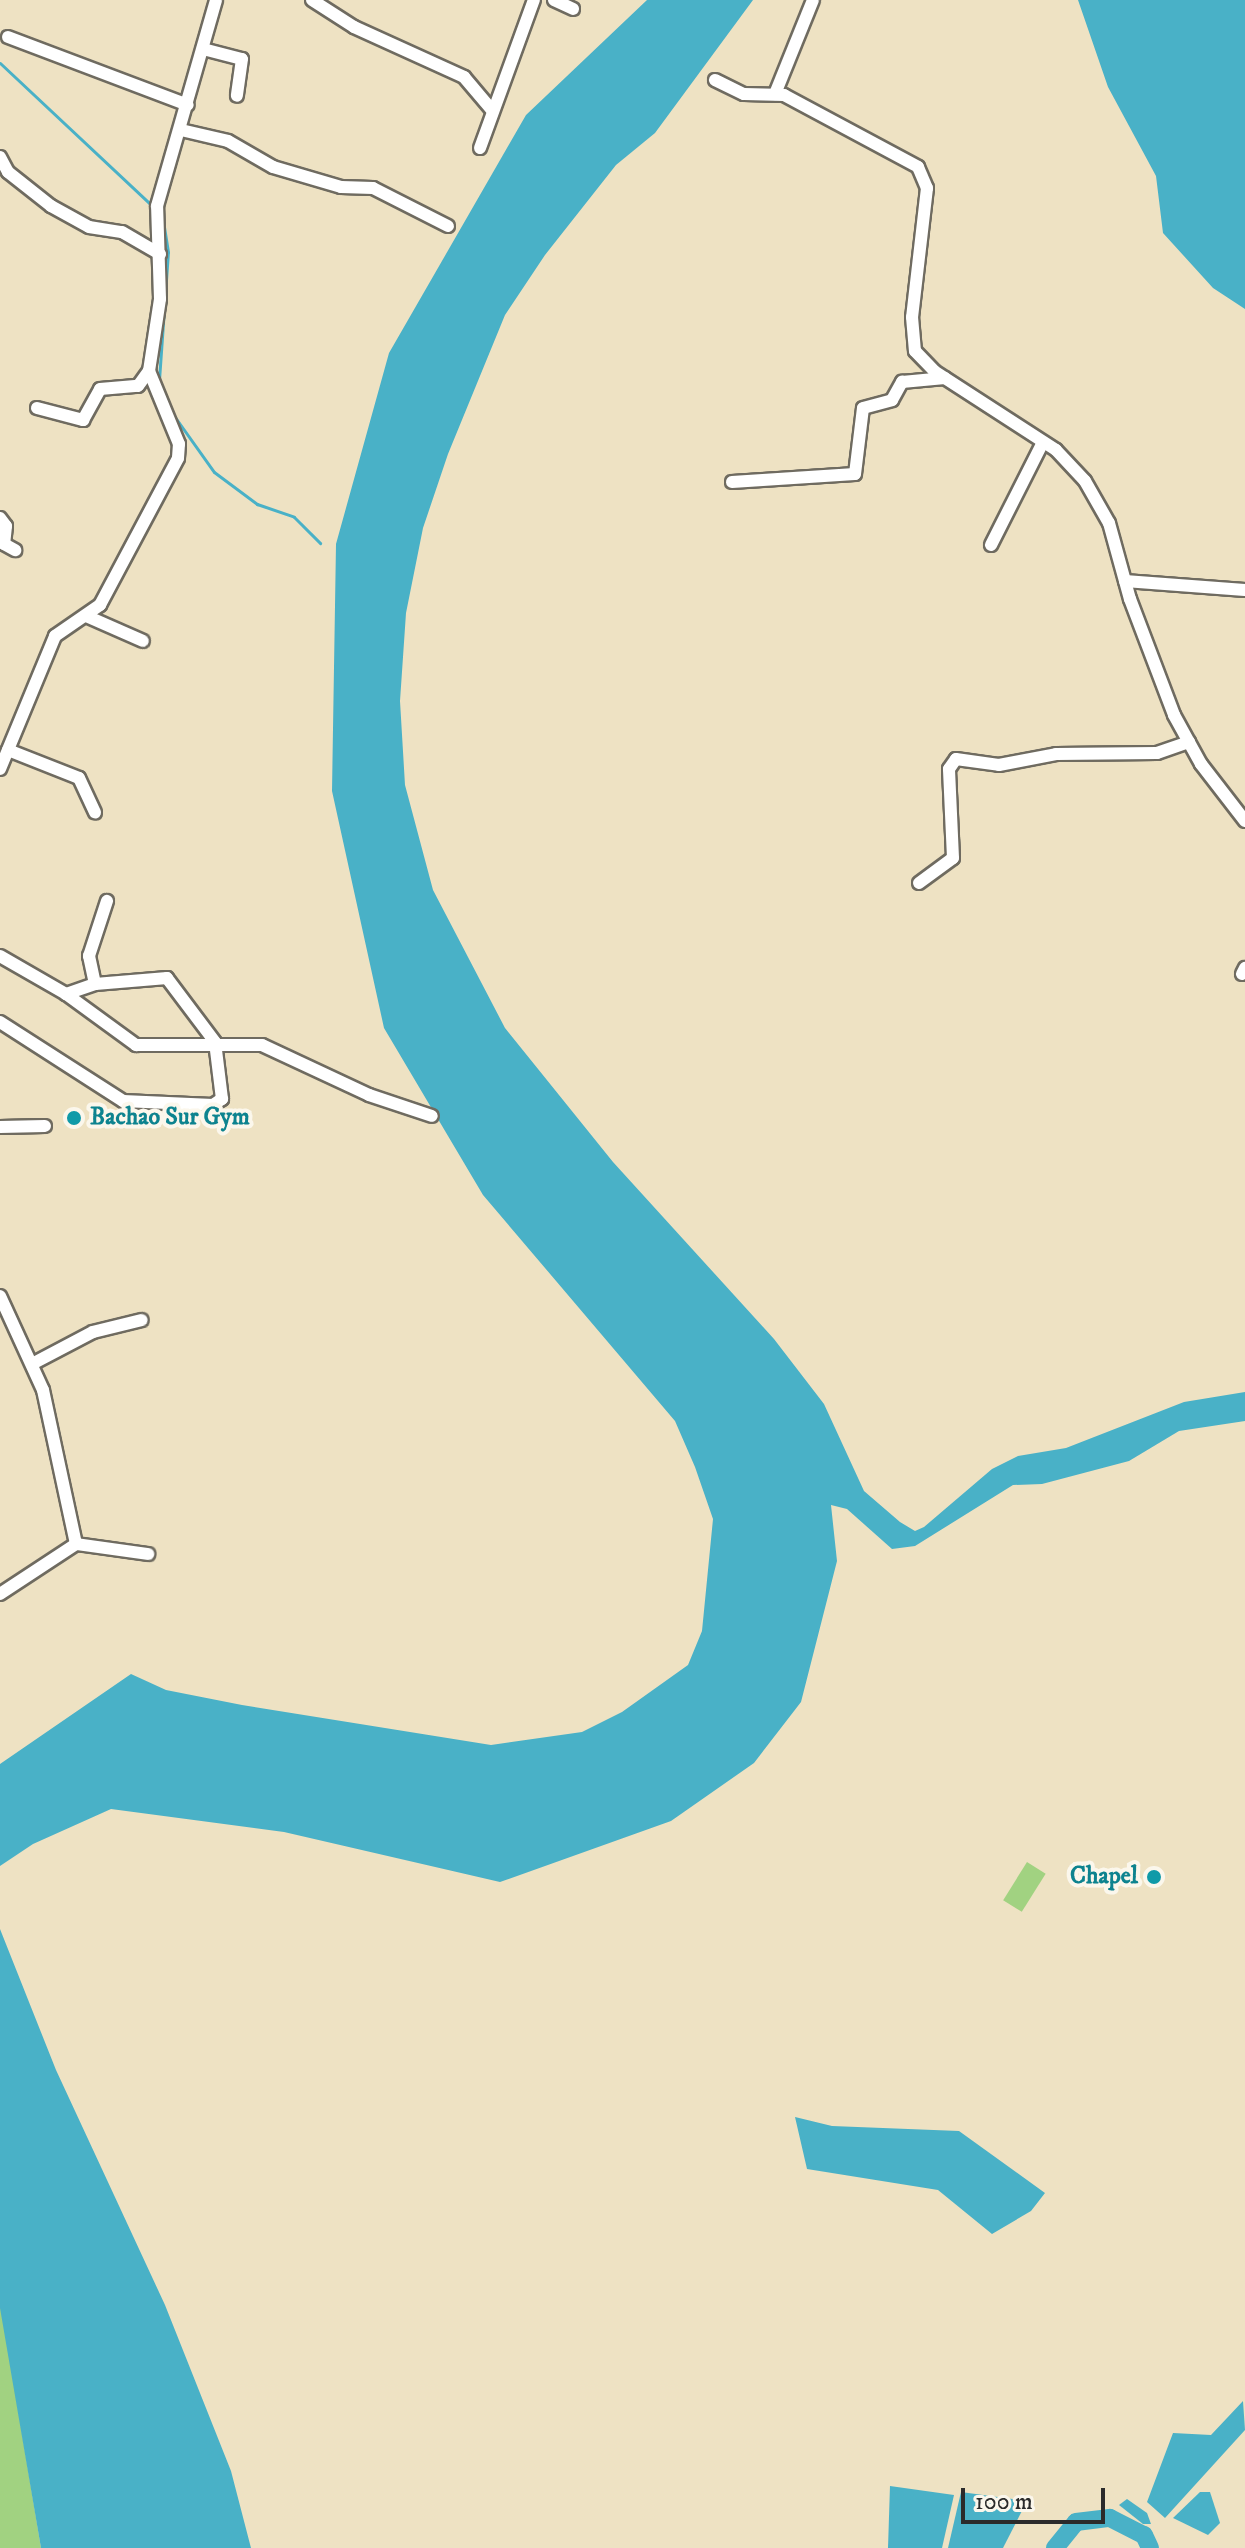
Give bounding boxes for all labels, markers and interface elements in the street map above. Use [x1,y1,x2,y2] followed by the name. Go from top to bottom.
[90,1104,250,1132] place label: Bachao Sur Gym
[65,1109,83,1127] marker: Bachao Sur Gym
[1070,1863,1138,1891] place label: Chapel
[1145,1868,1163,1886] marker: Chapel
[965,2472,1109,2522] scale bar
[975,2487,1033,2517] text: 100 m

